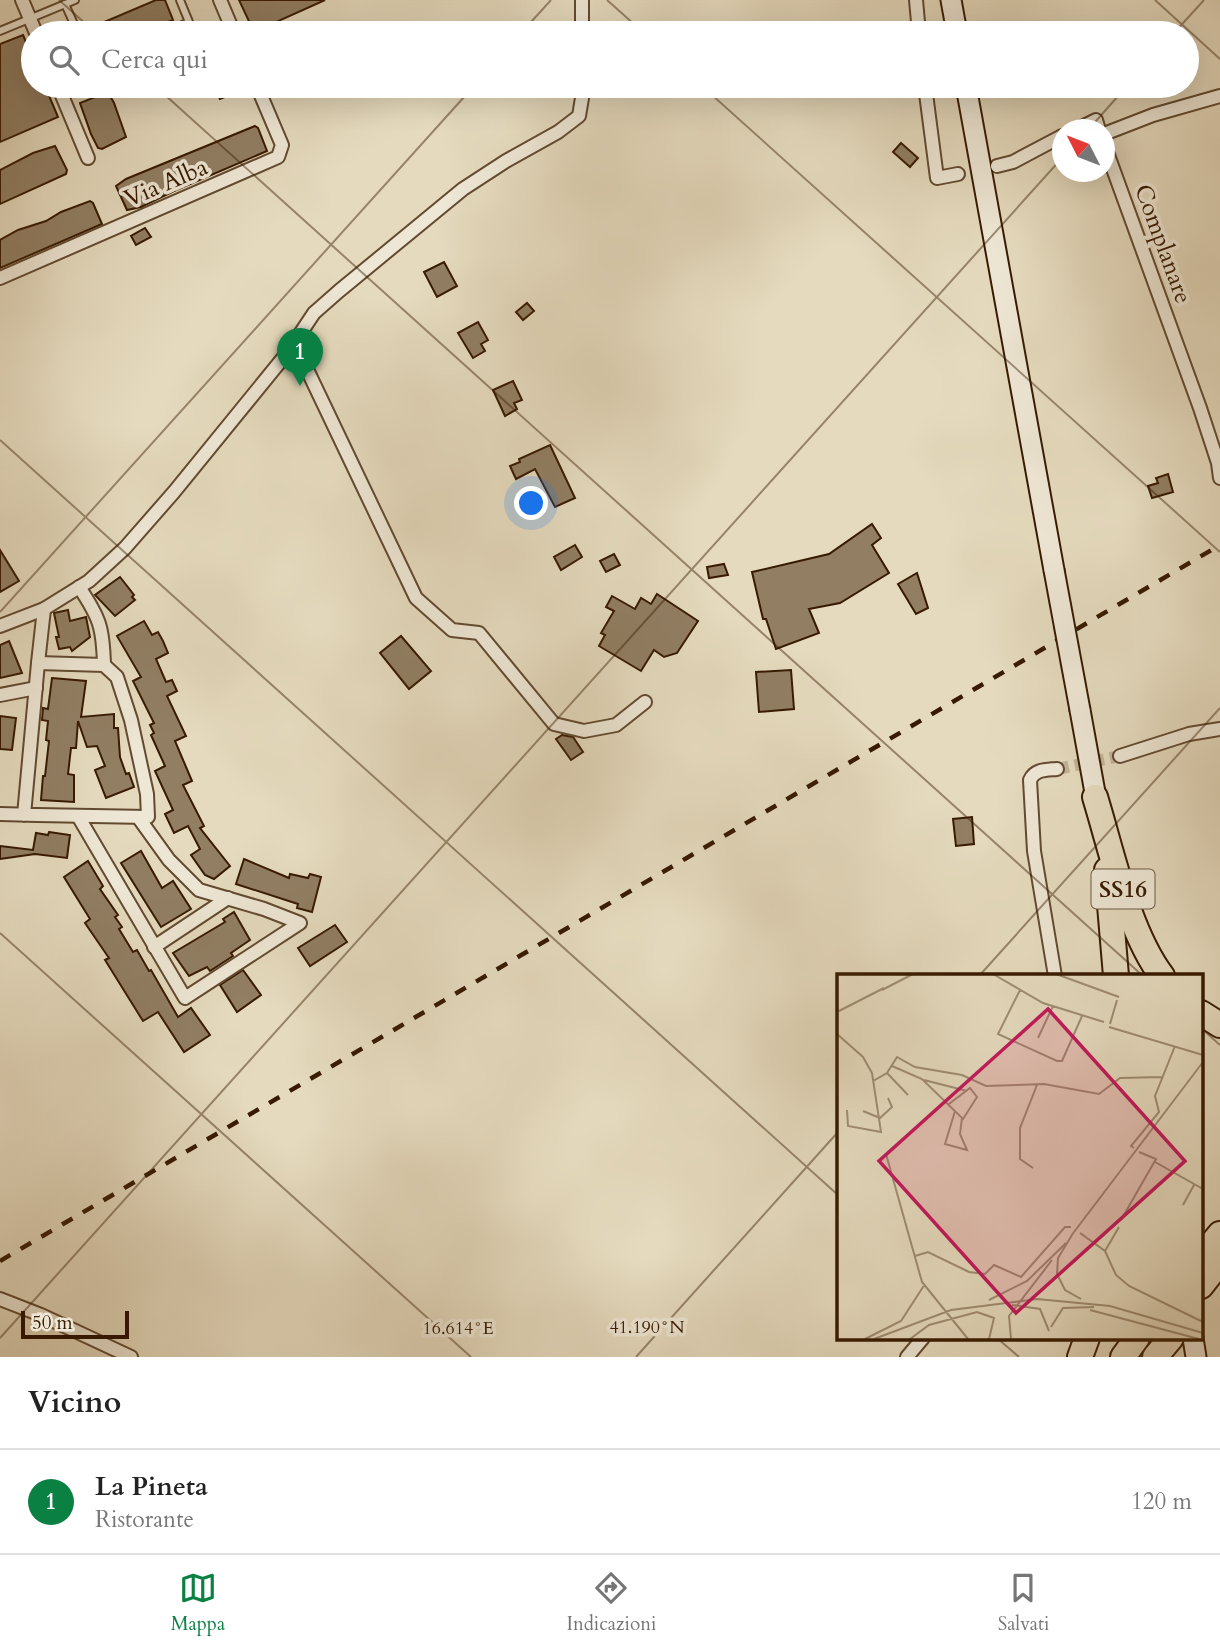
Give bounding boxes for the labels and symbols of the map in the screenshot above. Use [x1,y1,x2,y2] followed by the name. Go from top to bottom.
[1052,119,1115,182] north arrow
[119,150,213,215] street label: Via Alba
[1126,180,1200,308] street label: Complanare
[277,328,323,386] pin: 1
[514,486,548,520] your location
[1092,870,1154,908] road number: SS16
[837,974,1202,1340] inset map
[21,1308,130,1340] scale bar
[609,1315,685,1340] text: 41.190°N
[423,1316,494,1341] text: 16.614°E

